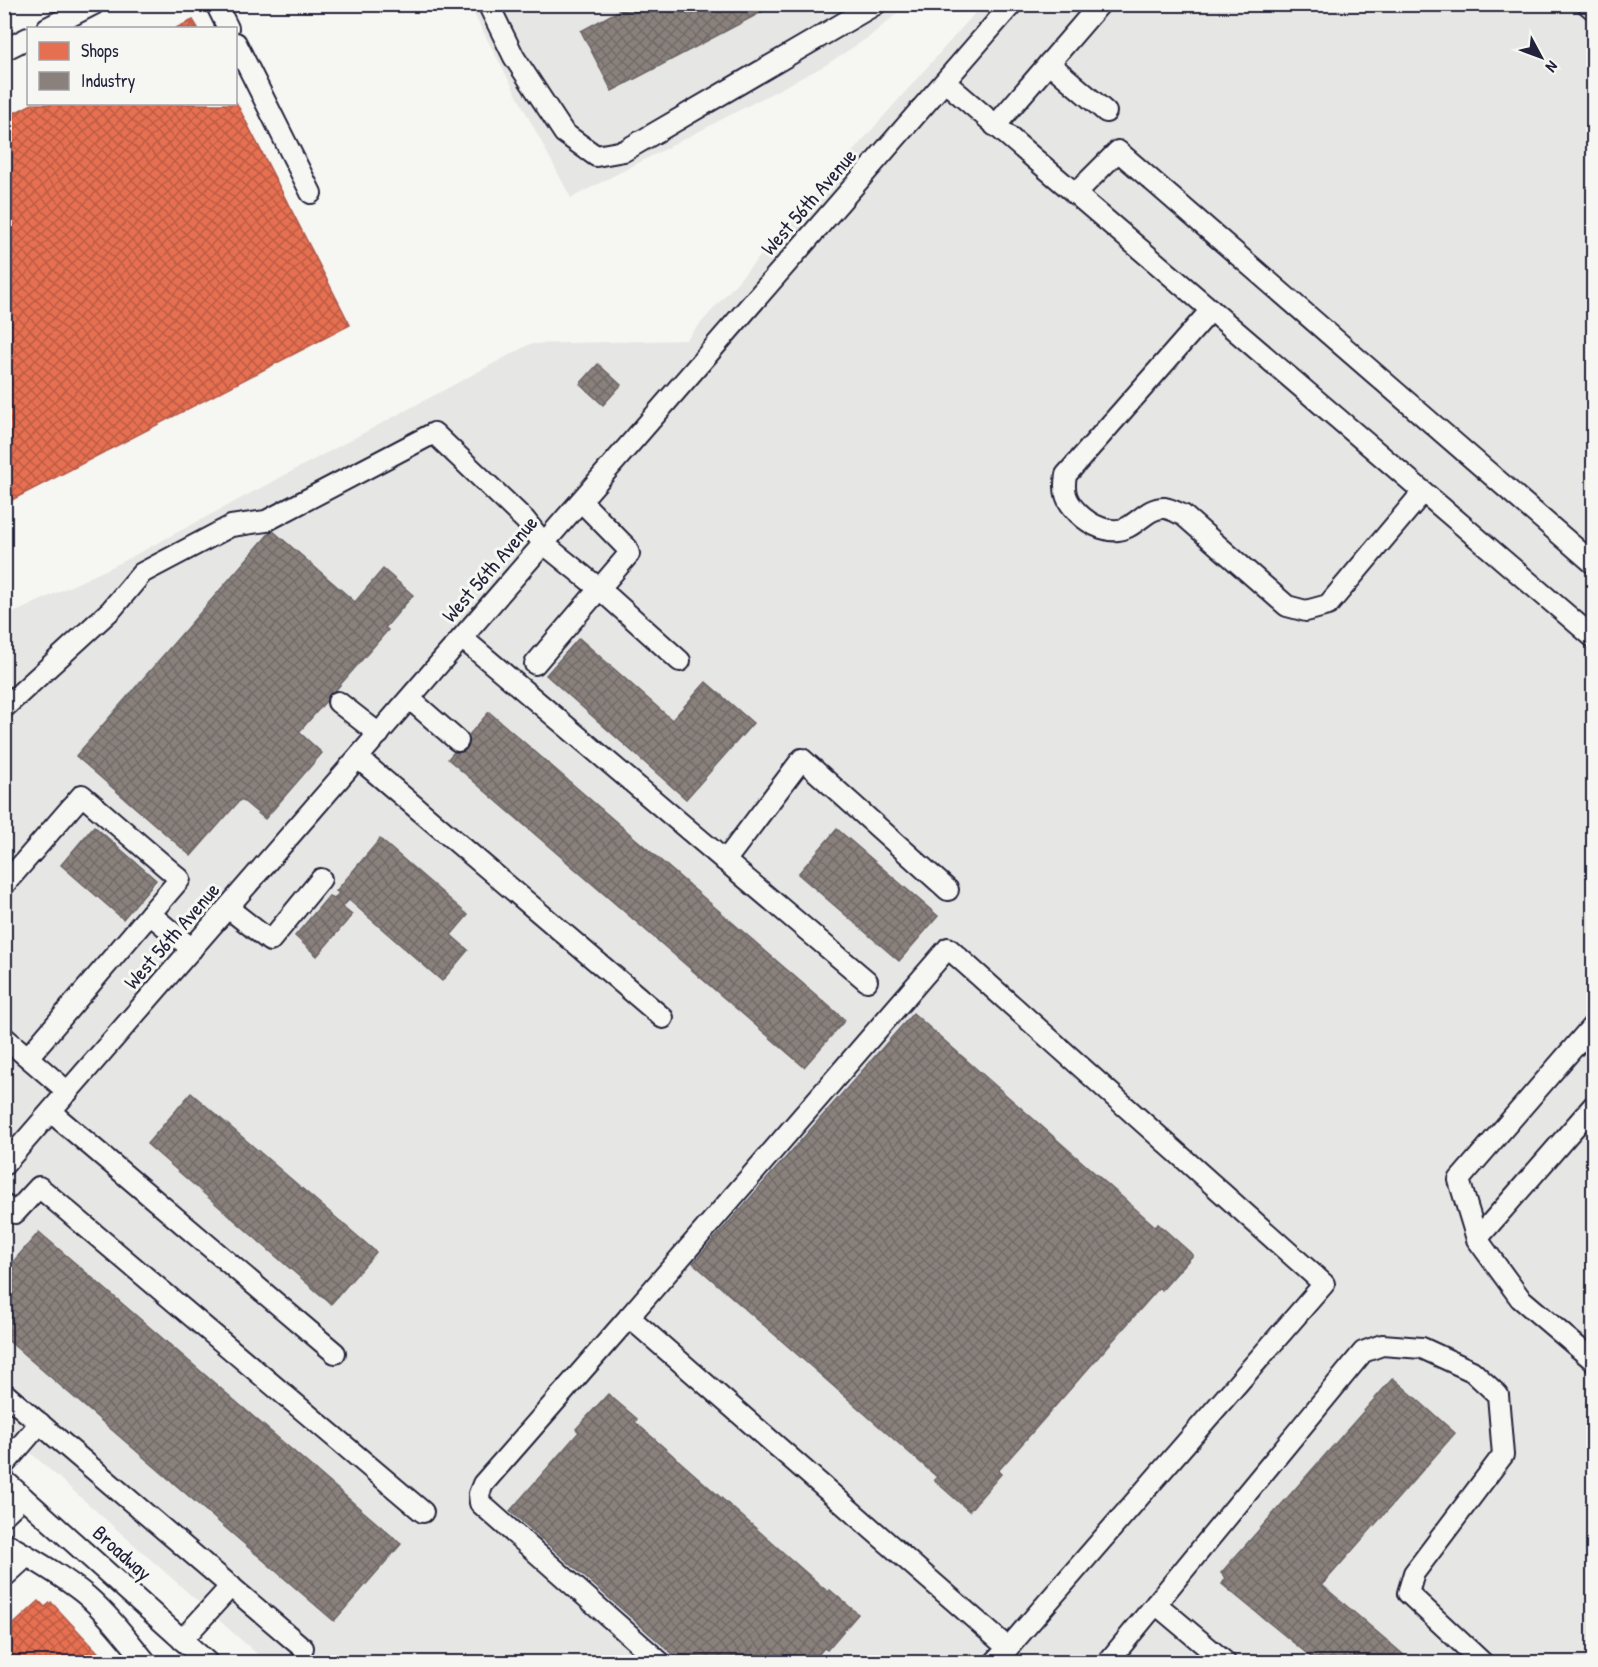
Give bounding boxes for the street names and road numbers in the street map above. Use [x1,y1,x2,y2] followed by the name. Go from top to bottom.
[754,142,863,261] street label: West 56th Avenue
[435,509,544,628] street label: West 56th Avenue
[117,876,226,995] street label: West 56th Avenue
[86,1518,158,1587] street label: Broadway

